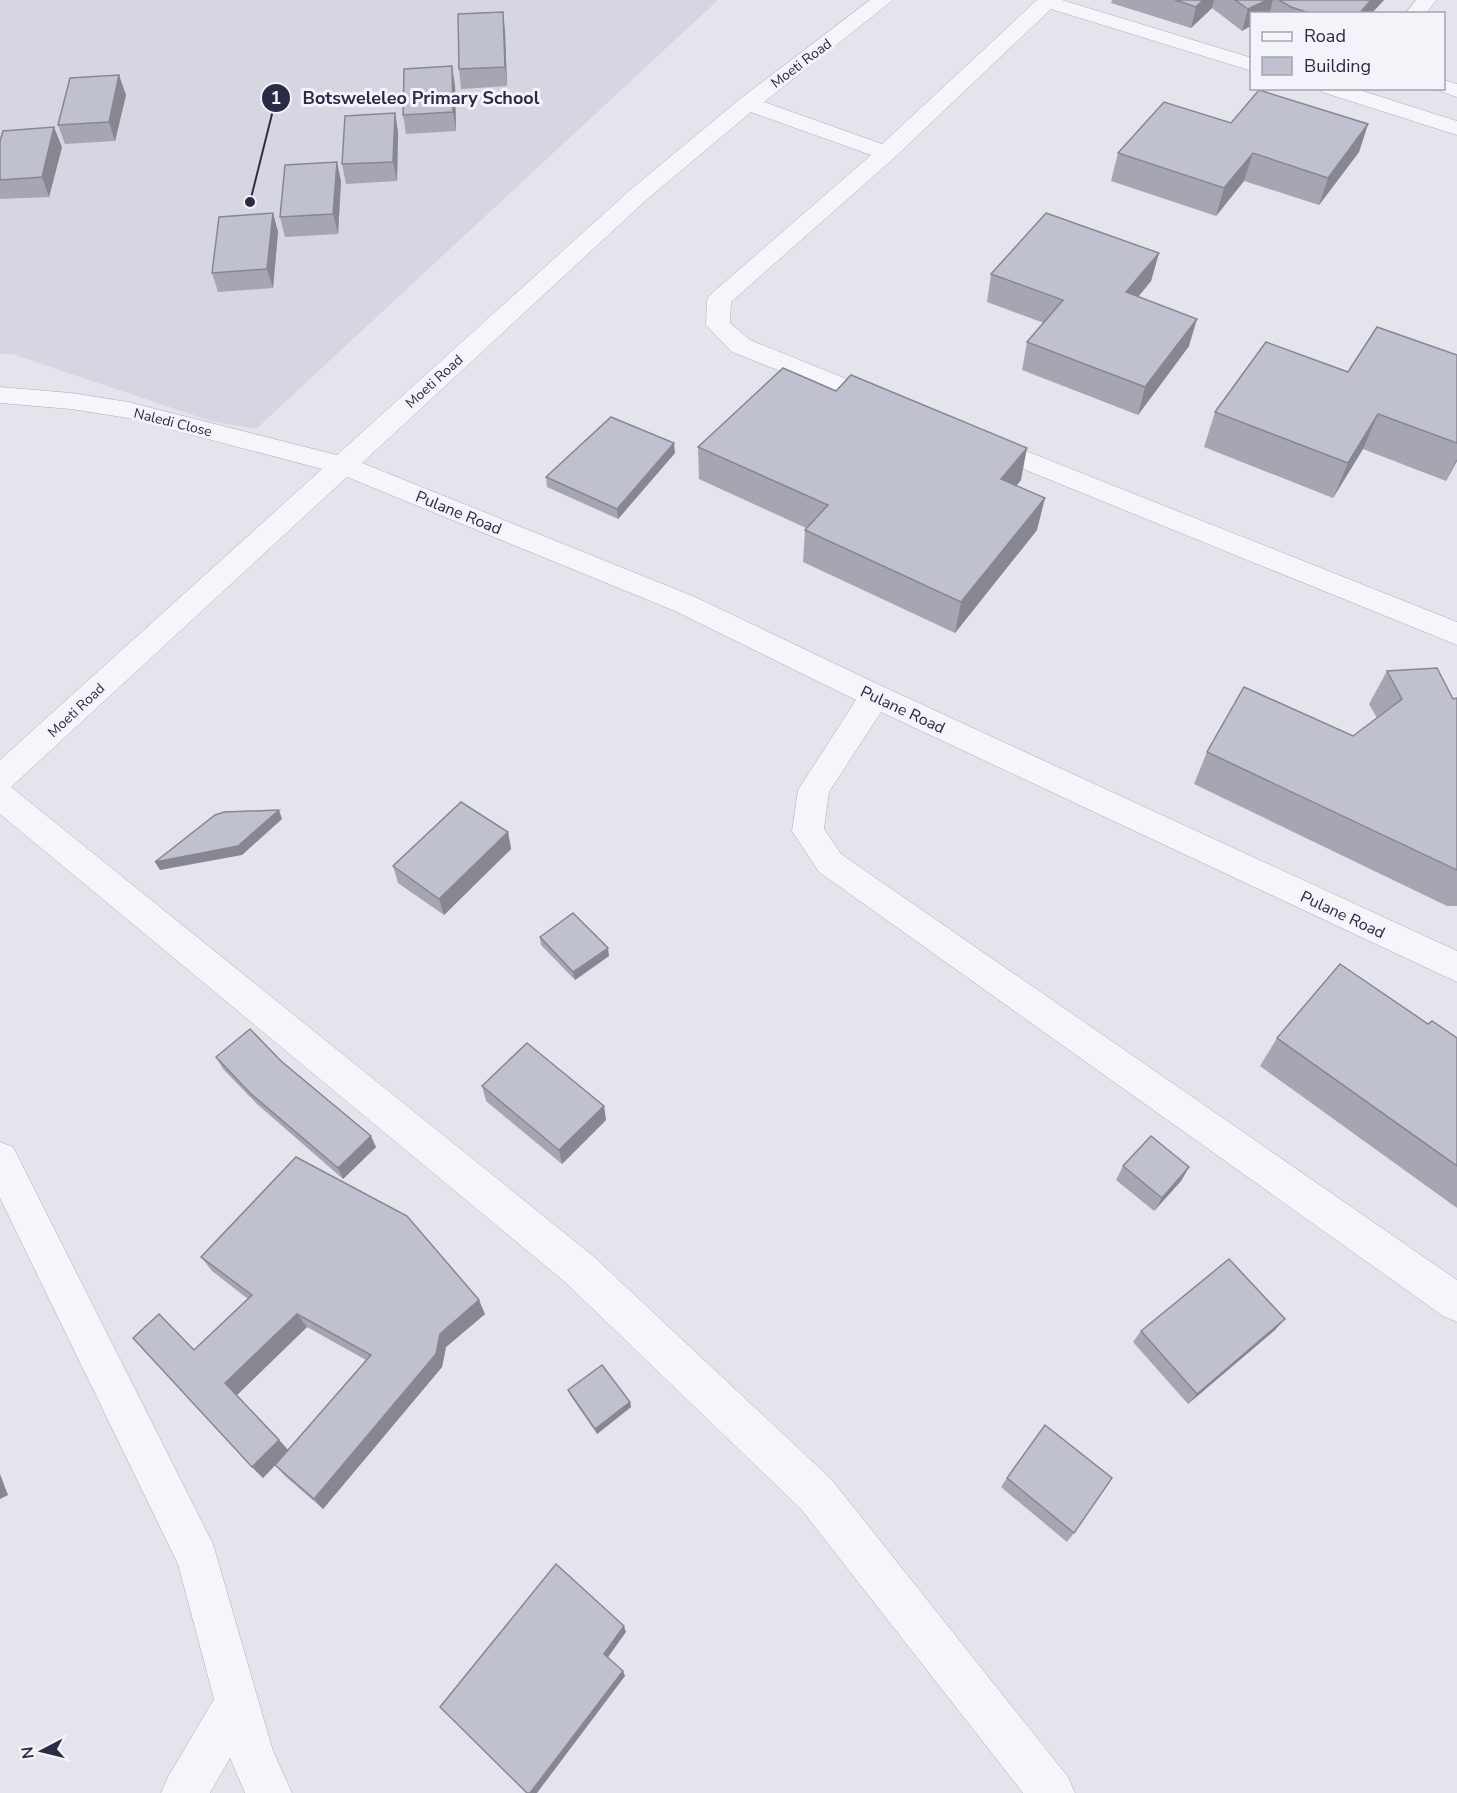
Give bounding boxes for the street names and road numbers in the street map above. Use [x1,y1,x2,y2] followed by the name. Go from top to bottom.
[767,34,836,93] street label: Moeti Road
[401,350,467,412] street label: Moeti Road
[132,404,214,441] street label: Naledi Close
[412,486,505,540] street label: Pulane Road
[44,679,109,742] street label: Moeti Road
[857,681,949,739] street label: Pulane Road
[1297,886,1389,944] street label: Pulane Road

